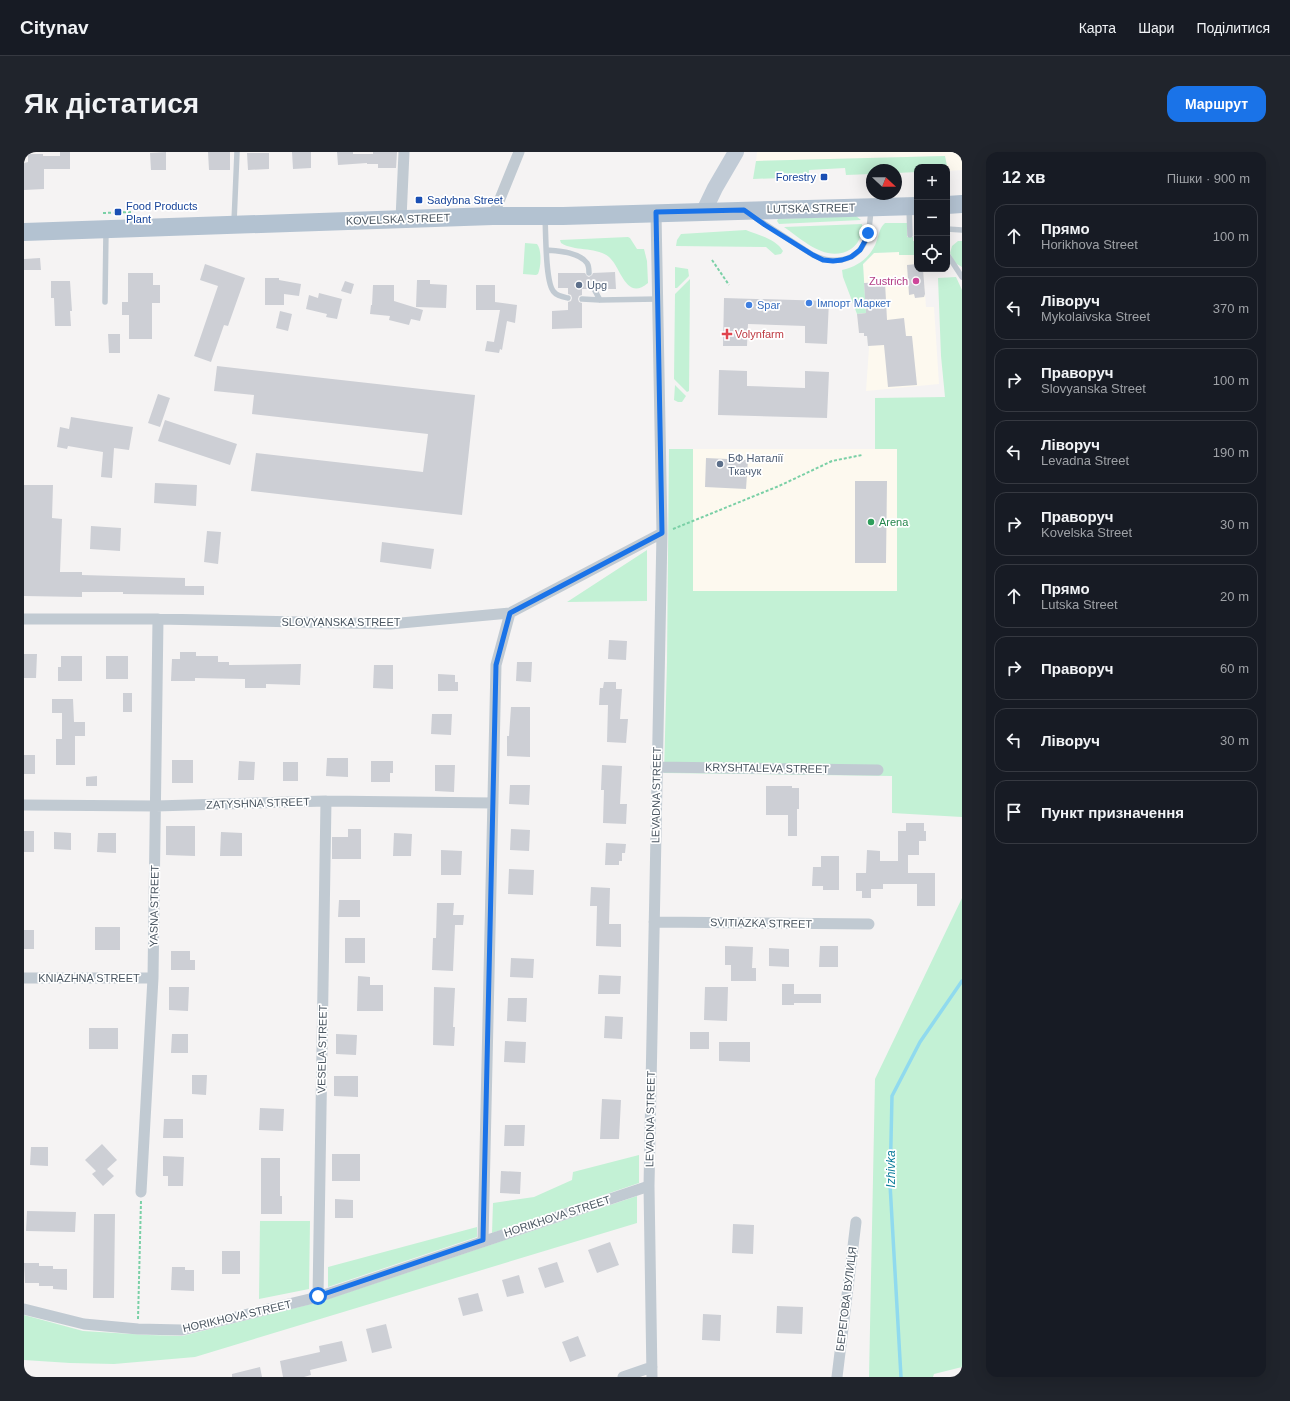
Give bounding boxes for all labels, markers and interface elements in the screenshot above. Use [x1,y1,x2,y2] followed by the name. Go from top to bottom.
[20,17,89,38] text: Citynav
[1079,20,1116,36] text: Карта
[1138,20,1174,36] text: Шари
[1196,20,1270,36] text: Поділитися
[1167,86,1266,122] button: Маршрут
[24,88,199,119] text: Як дістатися
[866,164,902,200] north arrow
[914,164,950,272] map controls
[914,164,950,200] button: +
[1002,168,1046,187] text: 12 хв
[776,171,816,183] place label: Forestry
[1167,171,1250,186] text: Пішки · 900 m
[819,172,829,182] marker: Forestry
[427,194,503,206] place label: Sadybna Street
[414,195,424,205] marker: Sadybna Street
[126,200,198,225] place label: Food Products Plant
[914,200,950,236] button: −
[767,201,856,215] street label: LUTSKA STREET
[113,207,123,217] marker: Food Products Plant
[346,211,451,227] street label: KOVELSKA STREET
[1041,220,1090,237] text: Прямо
[859,224,877,242] route end
[1003,225,1025,247] icon: ahead
[1213,229,1249,244] text: 100 m
[914,236,950,272] button: locate
[1041,237,1138,252] text: Horikhova Street
[869,275,908,287] place label: Zustrich
[911,276,921,286] marker: Zustrich
[587,279,607,291] place label: Upg
[574,280,584,290] marker: Upg
[1041,292,1100,309] text: Ліворуч
[817,297,891,309] place label: Імпорт Маркет
[1003,297,1025,319] icon: left
[804,298,814,308] marker: Імпорт Маркет
[757,299,781,311] place label: Spar
[744,300,754,310] marker: Spar
[1213,301,1249,316] text: 370 m
[1041,309,1150,324] text: Mykolaivska Street
[735,328,784,340] place label: Volynfarm
[722,329,732,339] marker: Volynfarm
[1041,364,1114,381] text: Праворуч
[1003,369,1025,391] icon: right
[1213,373,1249,388] text: 100 m
[1041,381,1146,396] text: Slovyanska Street
[1041,436,1100,453] text: Ліворуч
[1003,441,1025,463] icon: left
[1213,445,1249,460] text: 190 m
[728,452,783,477] place label: БФ Наталії Ткачук
[1041,453,1129,468] text: Levadna Street
[715,459,725,469] marker: БФ Наталії Ткачук
[1041,508,1114,525] text: Праворуч
[1003,513,1025,535] icon: right
[879,516,909,528] place label: Arena
[866,517,876,527] marker: Arena
[1220,517,1249,532] text: 30 m
[1041,525,1132,540] text: Kovelska Street
[1041,580,1090,597] text: Прямо
[1003,585,1025,607] icon: ahead
[1220,589,1249,604] text: 20 m
[1041,597,1118,612] text: Lutska Street
[281,616,401,628] street label: SLOVYANSKA STREET
[1003,657,1025,679] icon: right
[1041,660,1114,677] text: Праворуч
[1220,661,1249,676] text: 60 m
[1003,729,1025,751] icon: left
[1041,732,1100,749] text: Ліворуч
[1220,733,1249,748] text: 30 m
[649,746,663,843] street label: LEVADNA STREET
[705,761,829,775] street label: KRYSHTALEVA STREET
[206,795,310,811] street label: ZATYSHNA STREET
[1003,801,1025,823] icon: arrive
[1041,804,1184,821] text: Пункт призначення
[147,864,161,947] street label: YASNA STREET
[710,916,812,930] street label: SVITIAZKA STREET
[38,972,140,984] street label: KNIAZHNA STREET
[315,1004,329,1093] street label: VESELA STREET
[643,1070,657,1167] street label: LEVADNA STREET
[884,1150,898,1188] water label: Izhivka
[502,1193,612,1239] street label: HORIKHOVA STREET
[834,1246,858,1352] street label: БЕРЕГОВА ВУЛИЦЯ
[309,1287,327,1305] route start
[182,1298,293,1334] street label: HORIKHOVA STREET

